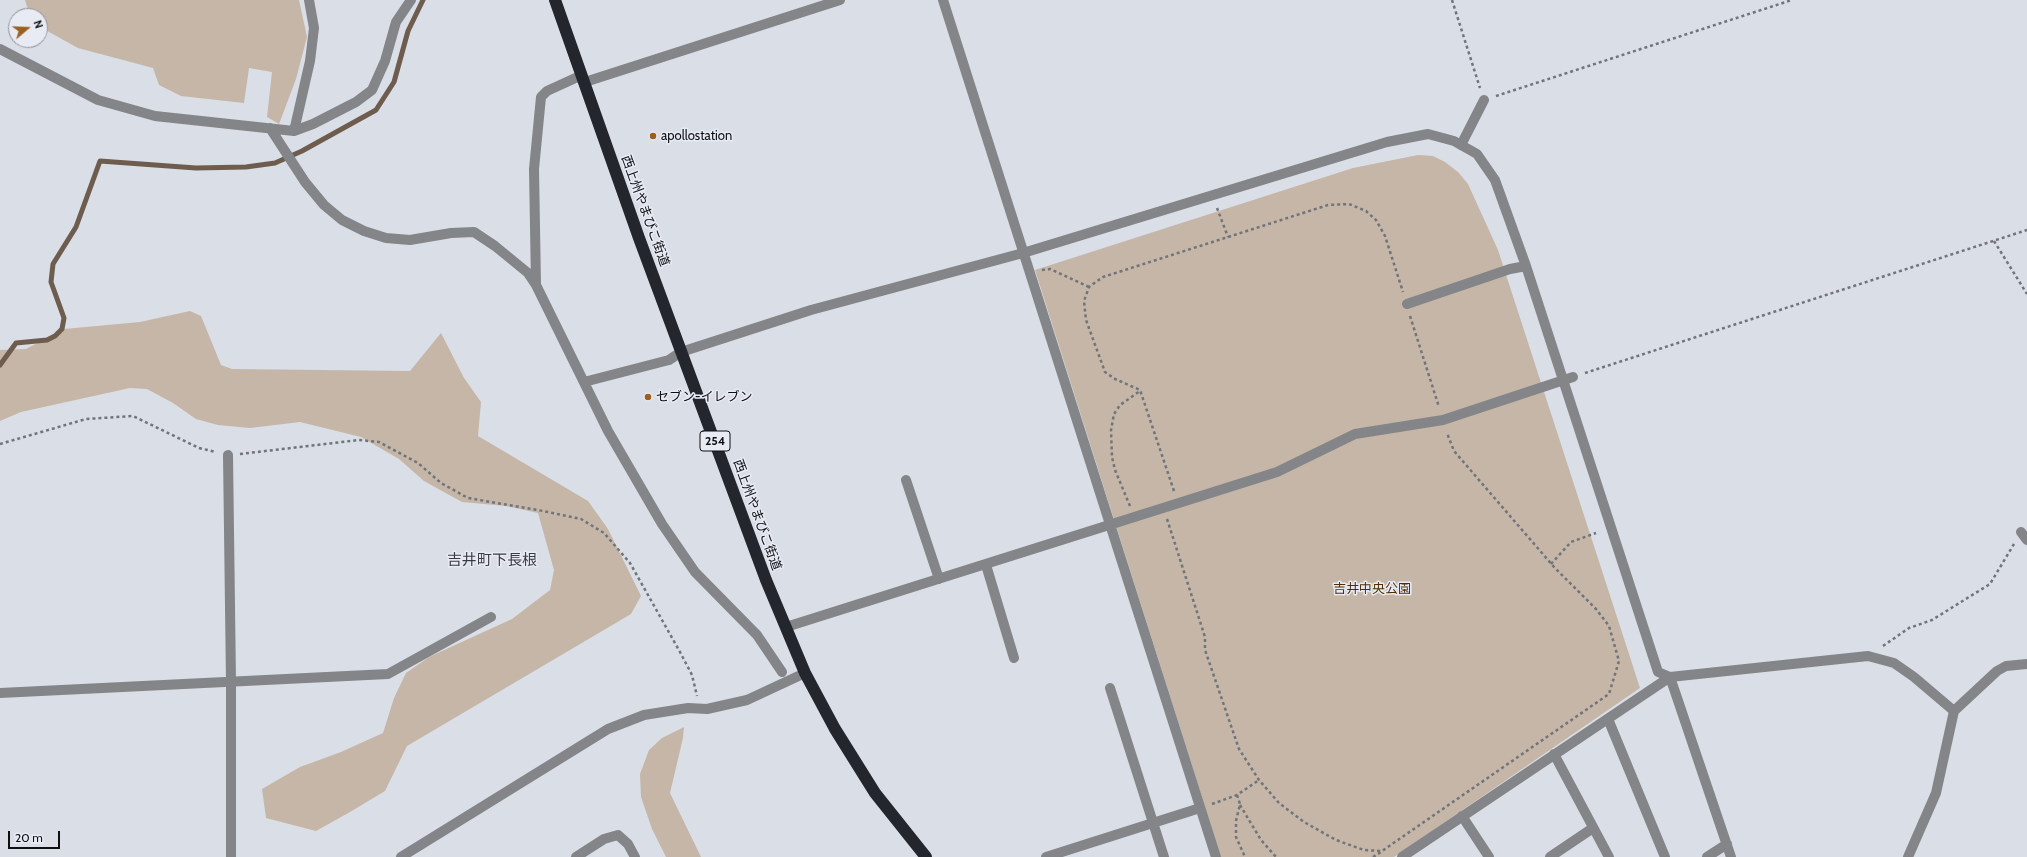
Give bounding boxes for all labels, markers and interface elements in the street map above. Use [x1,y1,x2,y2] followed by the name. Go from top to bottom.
[8,8,48,48] north arrow
[31,18,46,30] text: N
[661,128,732,144] place label: apollostation
[648,131,658,141] marker: apollostation
[618,153,672,269] street label: 西上州やまびこ街道
[656,389,753,405] place label: セブン-イレブン
[643,392,653,402] marker: セブン-イレブン
[700,431,730,451] road number: 254
[730,457,784,573] street label: 西上州やまびこ街道
[447,552,537,570] district label: 吉井町下長根
[1333,581,1411,597] park label: 吉井中央公園
[10,823,62,849] scale bar
[15,830,43,845] text: 20 m

